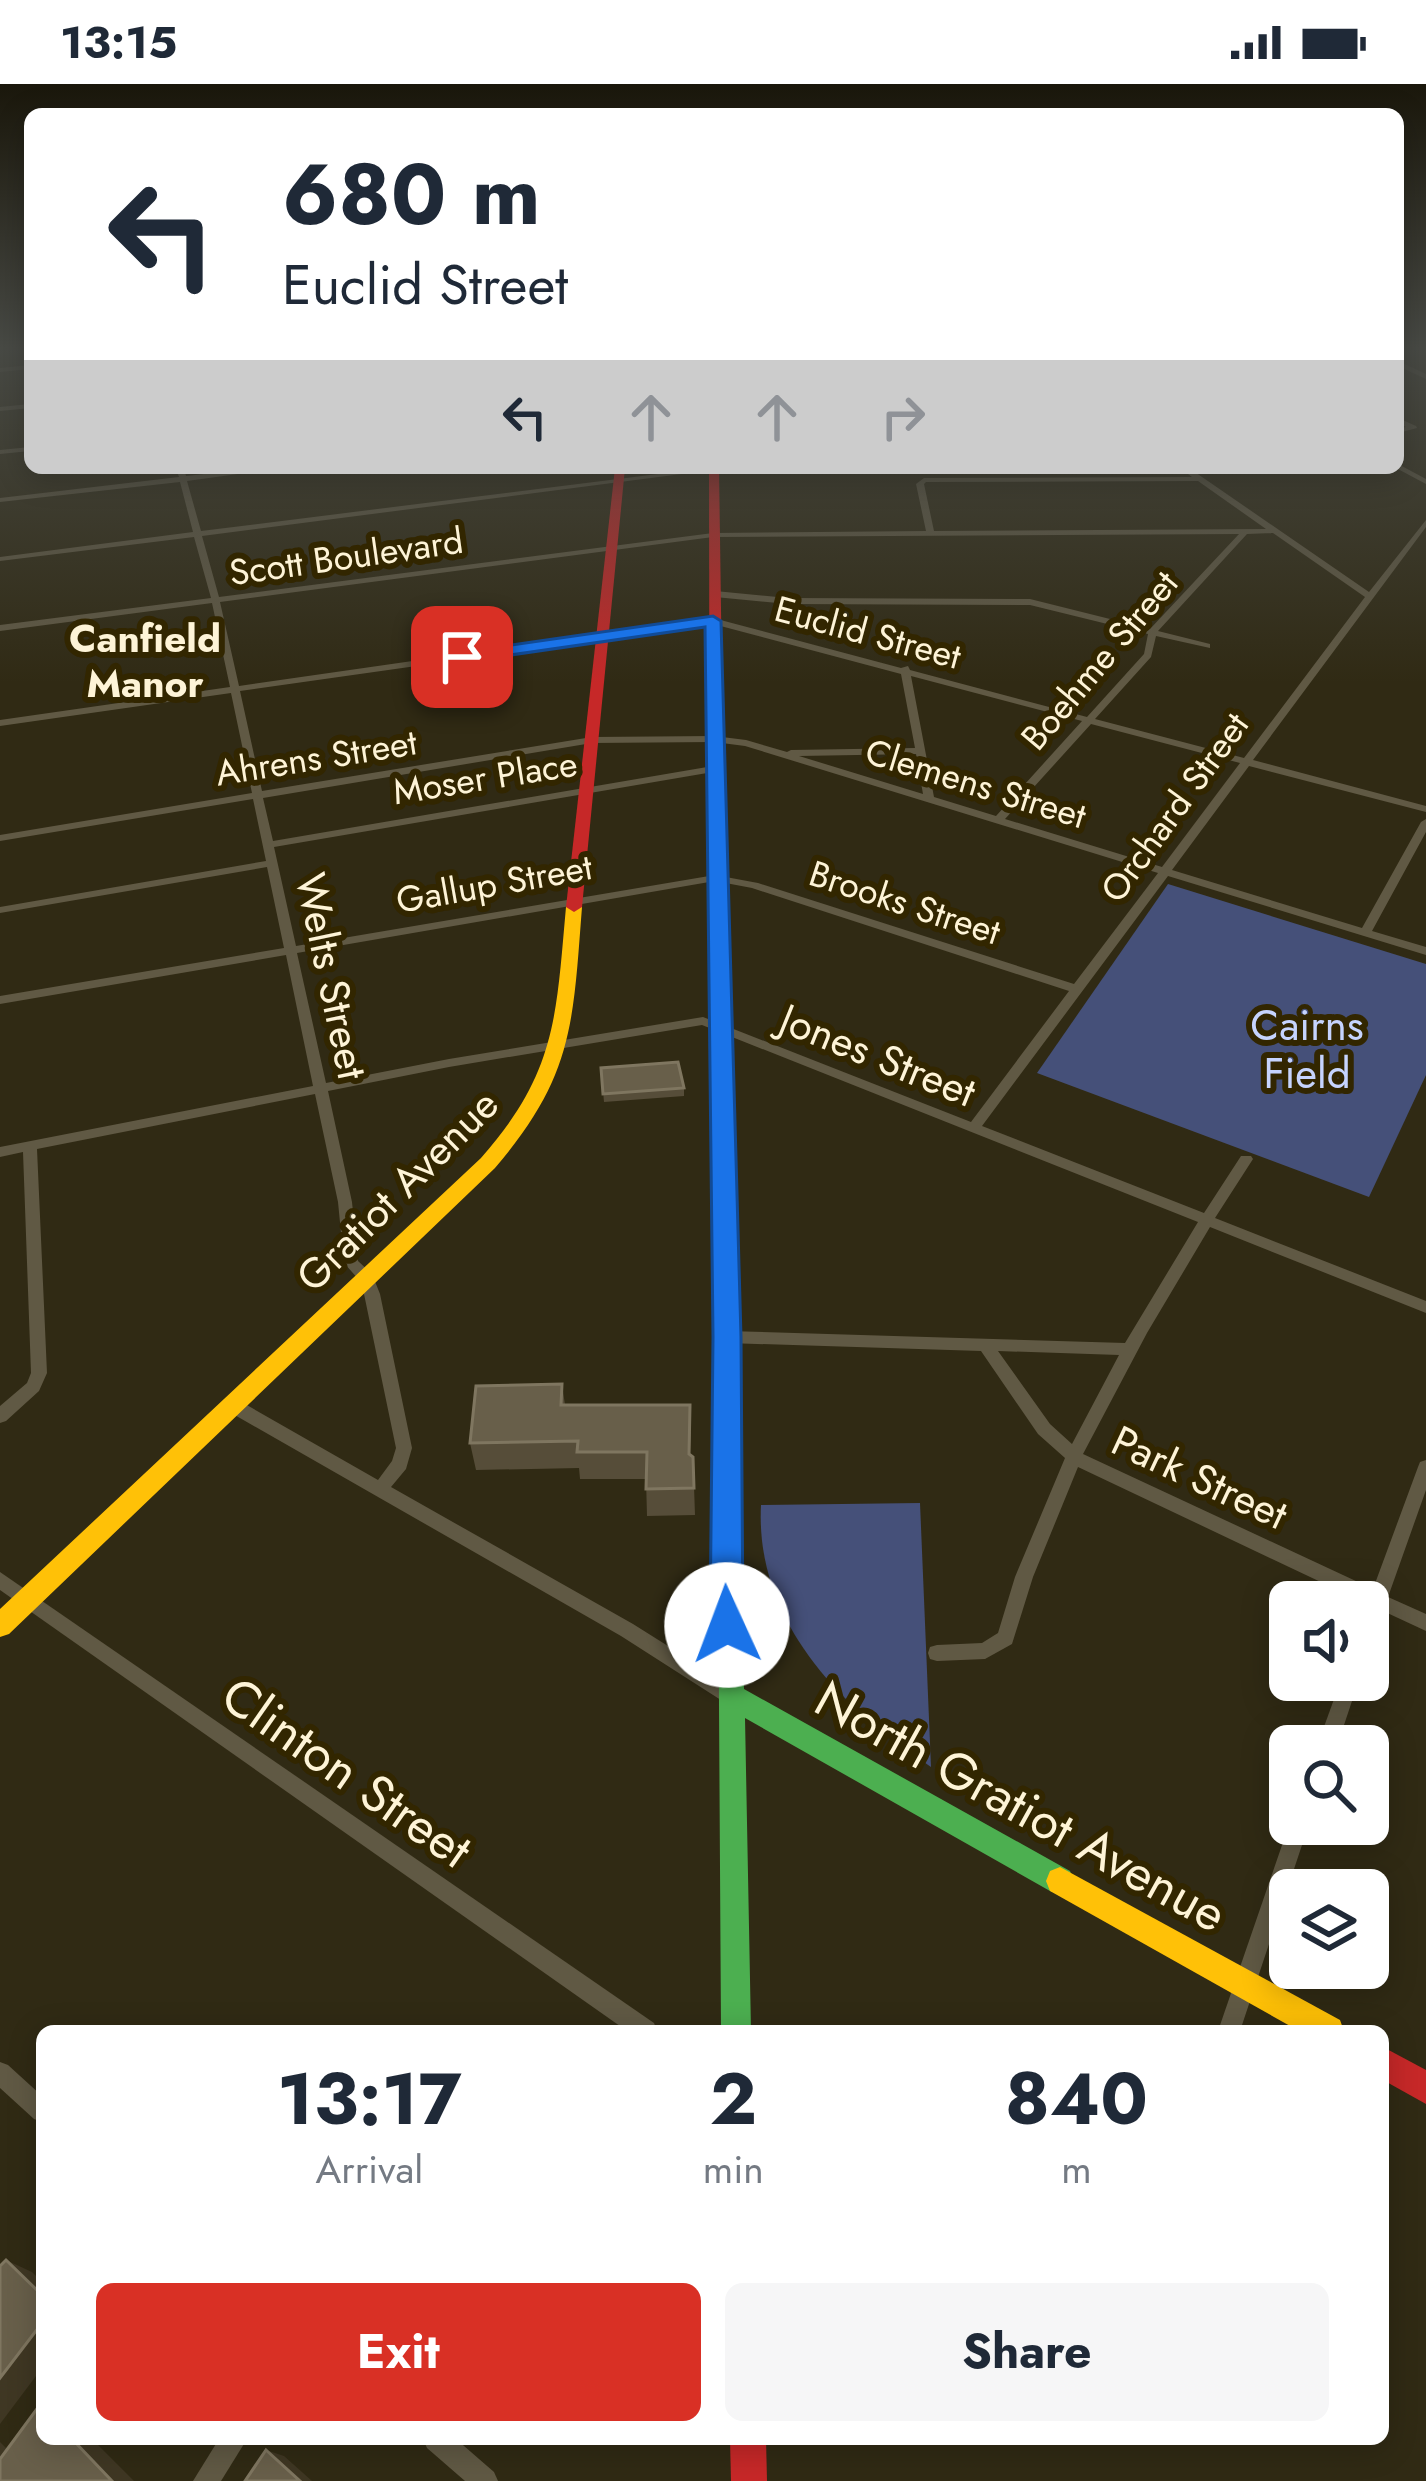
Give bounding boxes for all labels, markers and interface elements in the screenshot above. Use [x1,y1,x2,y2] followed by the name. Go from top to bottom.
[60,10,177,75] text: 13:15
[282,134,541,256] text: 680 m
[84,156,240,312] icon: left
[282,246,568,324] text: Euclid Street
[492,384,558,450] icon: left
[618,384,684,450] icon: ahead
[744,384,810,450] icon: ahead
[870,384,936,450] icon: right
[226,514,466,598] street label: Scott Boulevard
[1008,559,1190,761] street label: Boehme Street
[769,582,967,682] street label: Euclid Street
[411,606,513,708] pin
[69,610,221,712] district label: Canfield Manor
[429,624,495,690] icon: arrive
[1087,701,1261,913] street label: Orchard Street
[212,715,421,799] street label: Ahrens Street
[859,725,1093,841] street label: Clemens Street
[389,737,581,817] street label: Moser Place
[392,840,596,926] street label: Gallup Street
[803,847,1008,957] street label: Brooks Street
[280,867,383,1085] street label: Welts Street
[766,987,985,1122] street label: Jones Street
[1250,995,1364,1104] park label: Cairns Field
[282,1075,512,1305] street label: Gratiot Avenue
[1102,1410,1298,1545] street label: Park Street
[664,1562,790,1688] position arrow
[1269,1581,1389,1989] map controls
[1269,1581,1389,1701] button: sound
[207,1658,487,1886] street label: Clinton Street
[802,1662,1240,1950] street label: North Gratiot Avenue
[1269,1725,1389,1845] button: search
[1269,1869,1389,1989] button: layers
[277,2047,462,2151] text: 13:17
[710,2047,757,2151] text: 2
[1005,2047,1148,2151] text: 840
[316,2141,423,2198] text: Arrival
[703,2141,764,2198] text: min
[1061,2141,1092,2198] text: m
[96,2283,701,2421] button: Exit
[725,2283,1329,2421] button: Share

